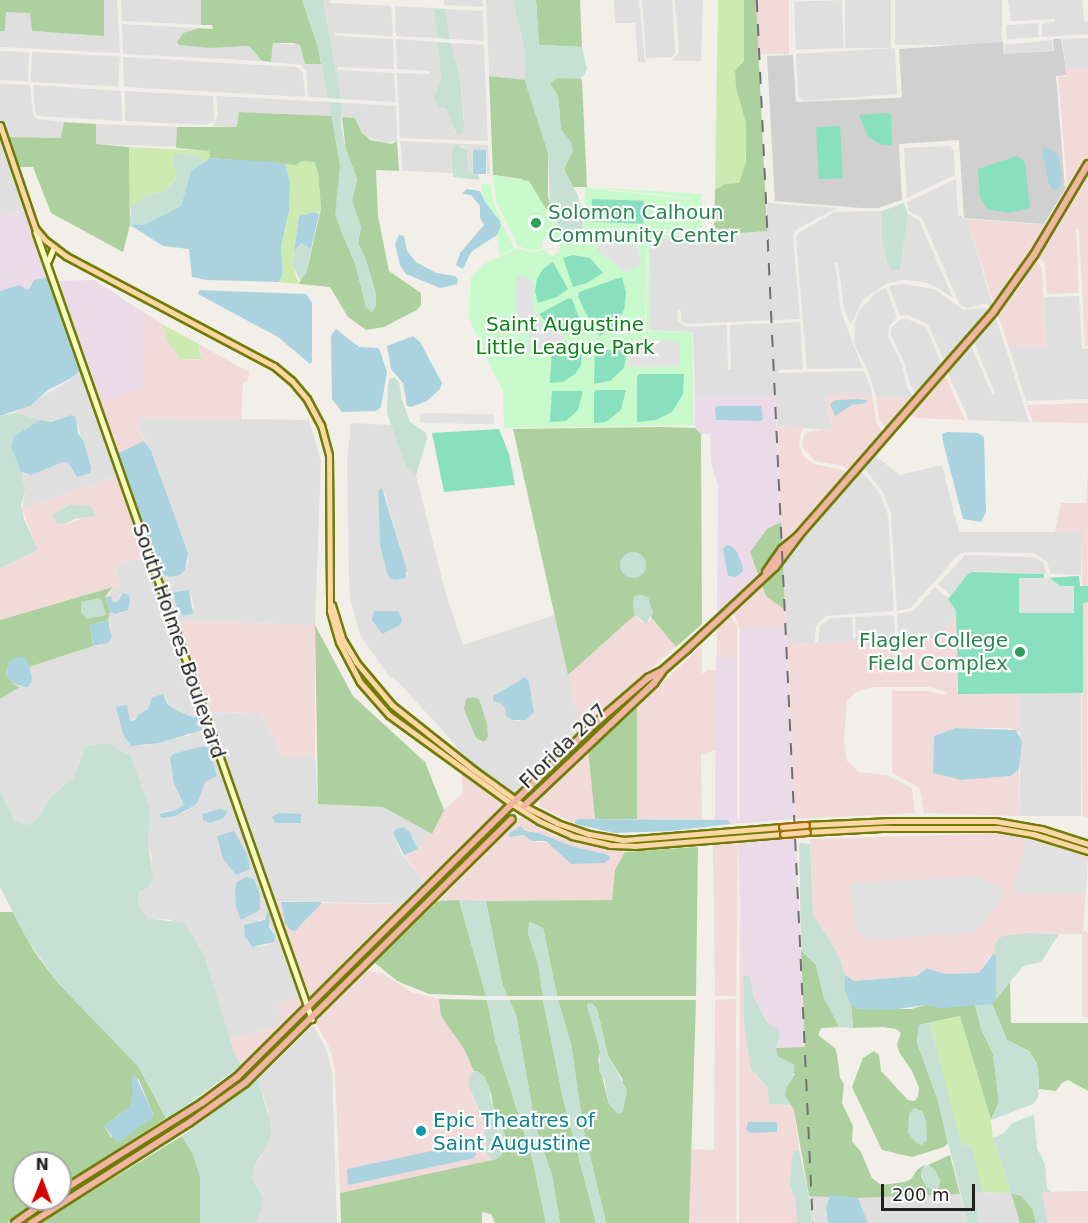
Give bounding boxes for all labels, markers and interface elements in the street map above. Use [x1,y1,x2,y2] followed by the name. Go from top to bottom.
[548,200,737,247] place label: Solomon Calhoun Community Center
[529,216,543,230] marker: Solomon Calhoun Community Center
[475,312,655,359] park label: Saint Augustine Little League Park
[127,520,231,762] street label: South Holmes Boulevard
[859,628,1008,675] place label: Flagler College Field Complex
[1013,645,1027,659] marker: Flagler College Field Complex
[514,698,612,794] street label: Florida 207
[433,1108,595,1155] place label: Epic Theatres of Saint Augustine
[414,1124,428,1138] marker: Epic Theatres of Saint Augustine
[12,1151,72,1211] north arrow
[35,1155,49,1174] text: N
[884,1172,978,1210] scale bar
[892,1184,950,1205] text: 200 m

